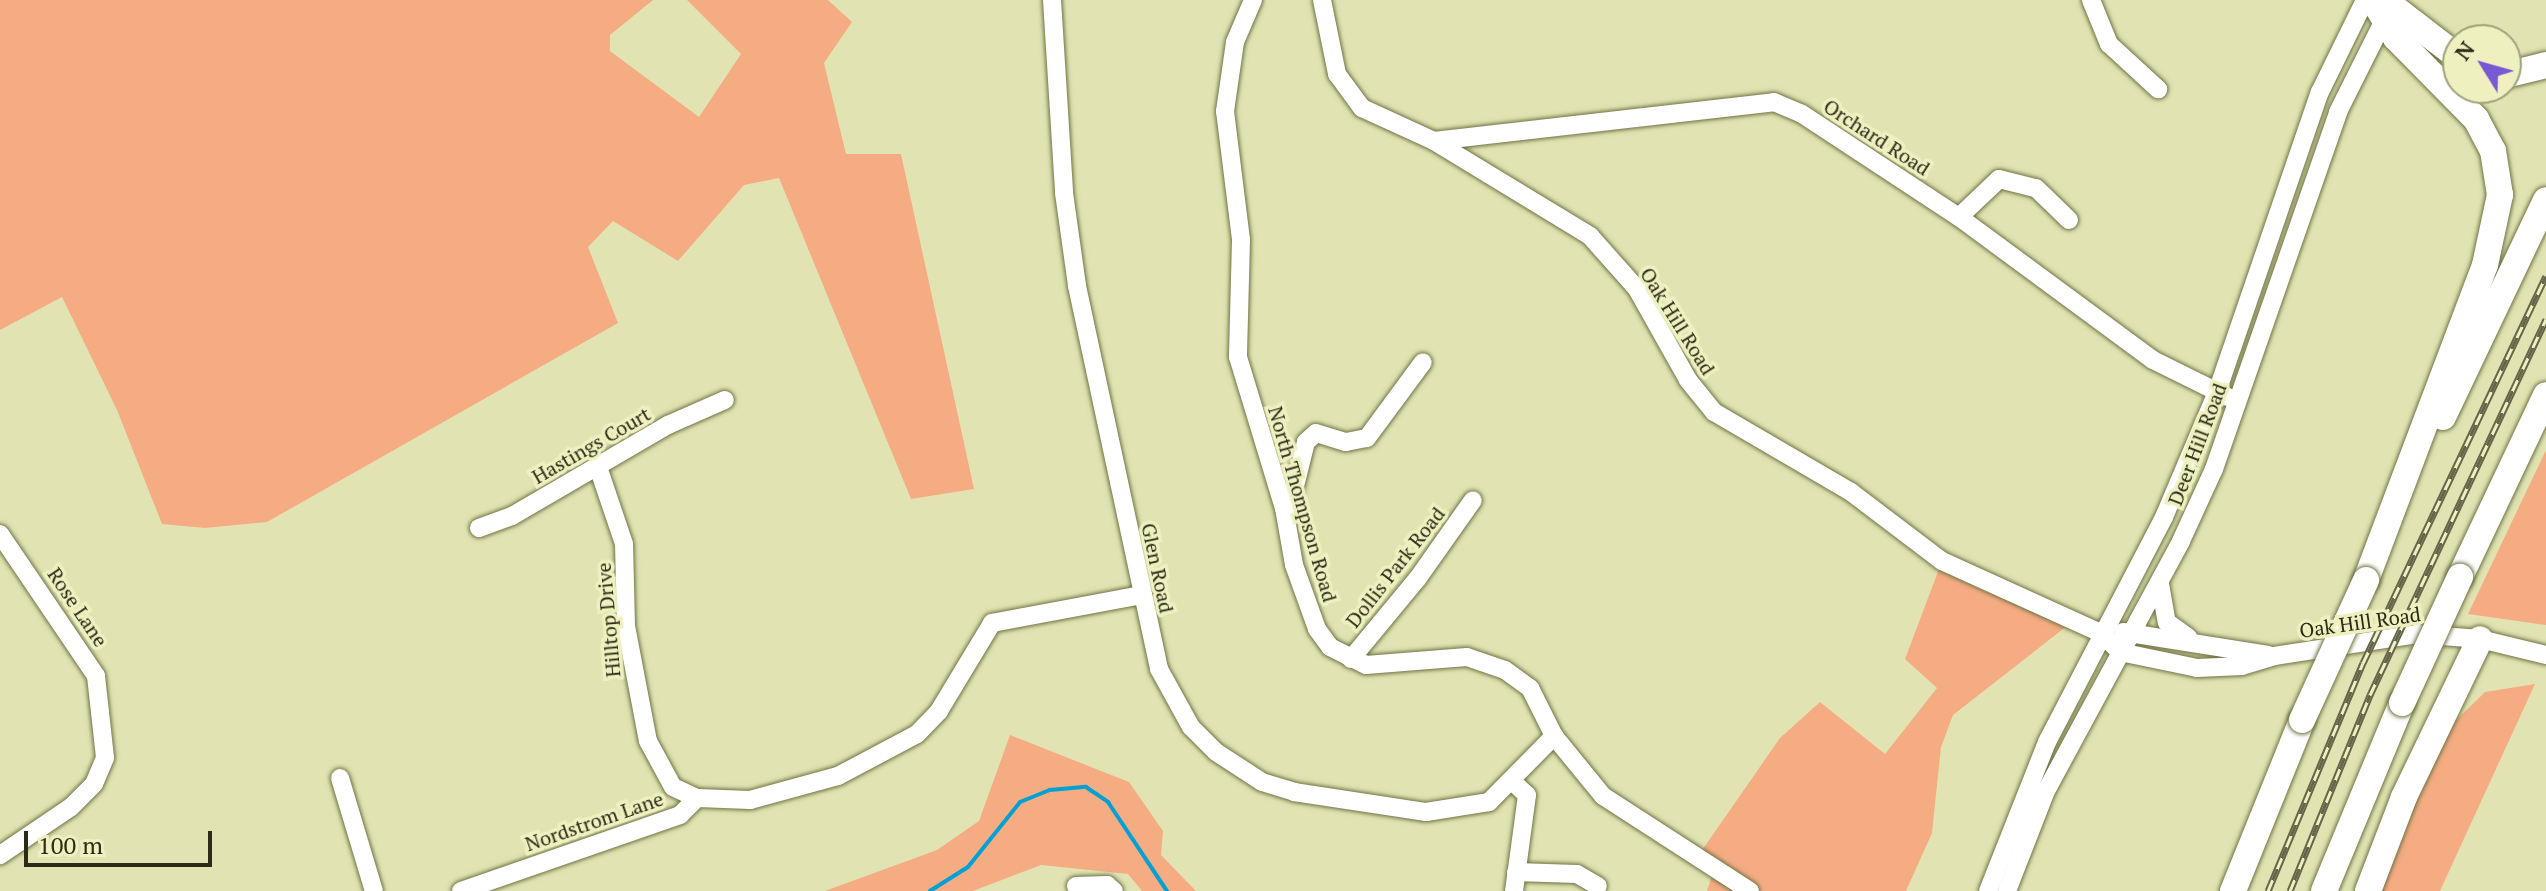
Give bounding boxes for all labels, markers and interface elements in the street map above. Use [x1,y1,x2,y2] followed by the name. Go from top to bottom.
[2442,24,2522,104] north arrow
[2447,35,2481,66] text: N
[1819,94,1935,180] street label: Orchard Road
[1635,263,1721,379] street label: Oak Hill Road
[2163,380,2231,508] street label: Deer Hill Road
[528,401,654,489] street label: Hastings Court
[1264,403,1342,605] street label: North Thompson Road
[1341,502,1449,632] street label: Dollis Park Road
[1137,521,1179,615] street label: Glen Road
[591,562,625,678] street label: Hilltop Drive
[43,563,113,651] street label: Rose Lane
[2298,602,2422,642] street label: Oak Hill Road
[522,786,666,856] street label: Nordstrom Lane
[28,815,216,865] scale bar
[38,829,103,861] text: 100 m

